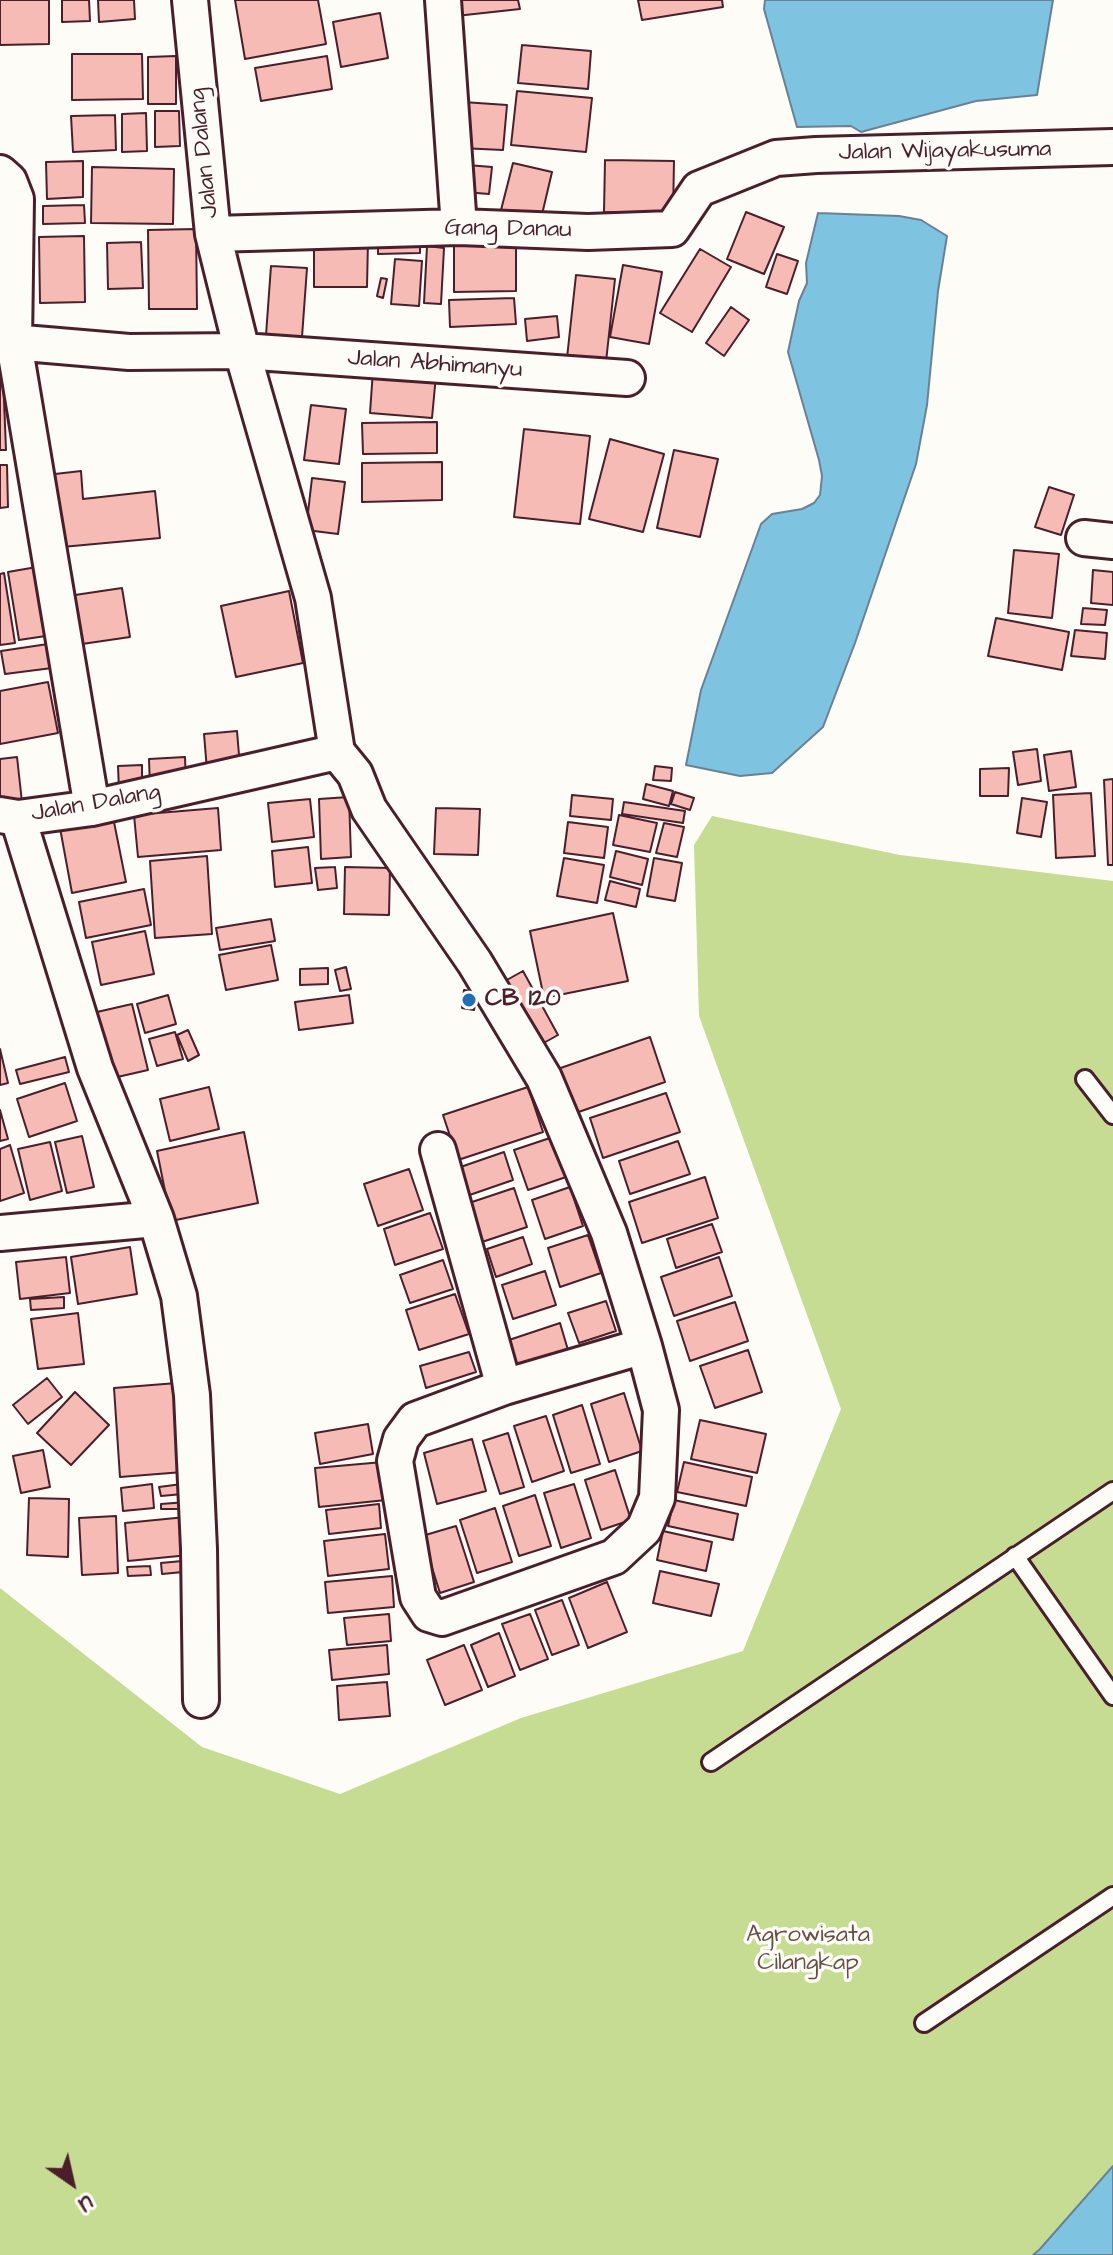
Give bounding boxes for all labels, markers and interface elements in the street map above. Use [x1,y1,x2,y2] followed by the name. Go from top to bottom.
[184,87,226,219] street label: Jalan Dalang
[838,136,1052,168] street label: Jalan Wijayakusuma
[444,214,572,246] street label: Gang Danau
[347,345,523,385] street label: Jalan Abhimanyu
[29,778,163,830] street label: Jalan Dalang
[485,986,561,1014] place label: CB 120
[460,991,478,1009] marker: CB 120
[746,1922,870,1978] park label: Agrowisata Cilangkap
[32,2143,112,2223] north arrow
[72,2187,99,2220] text: U

